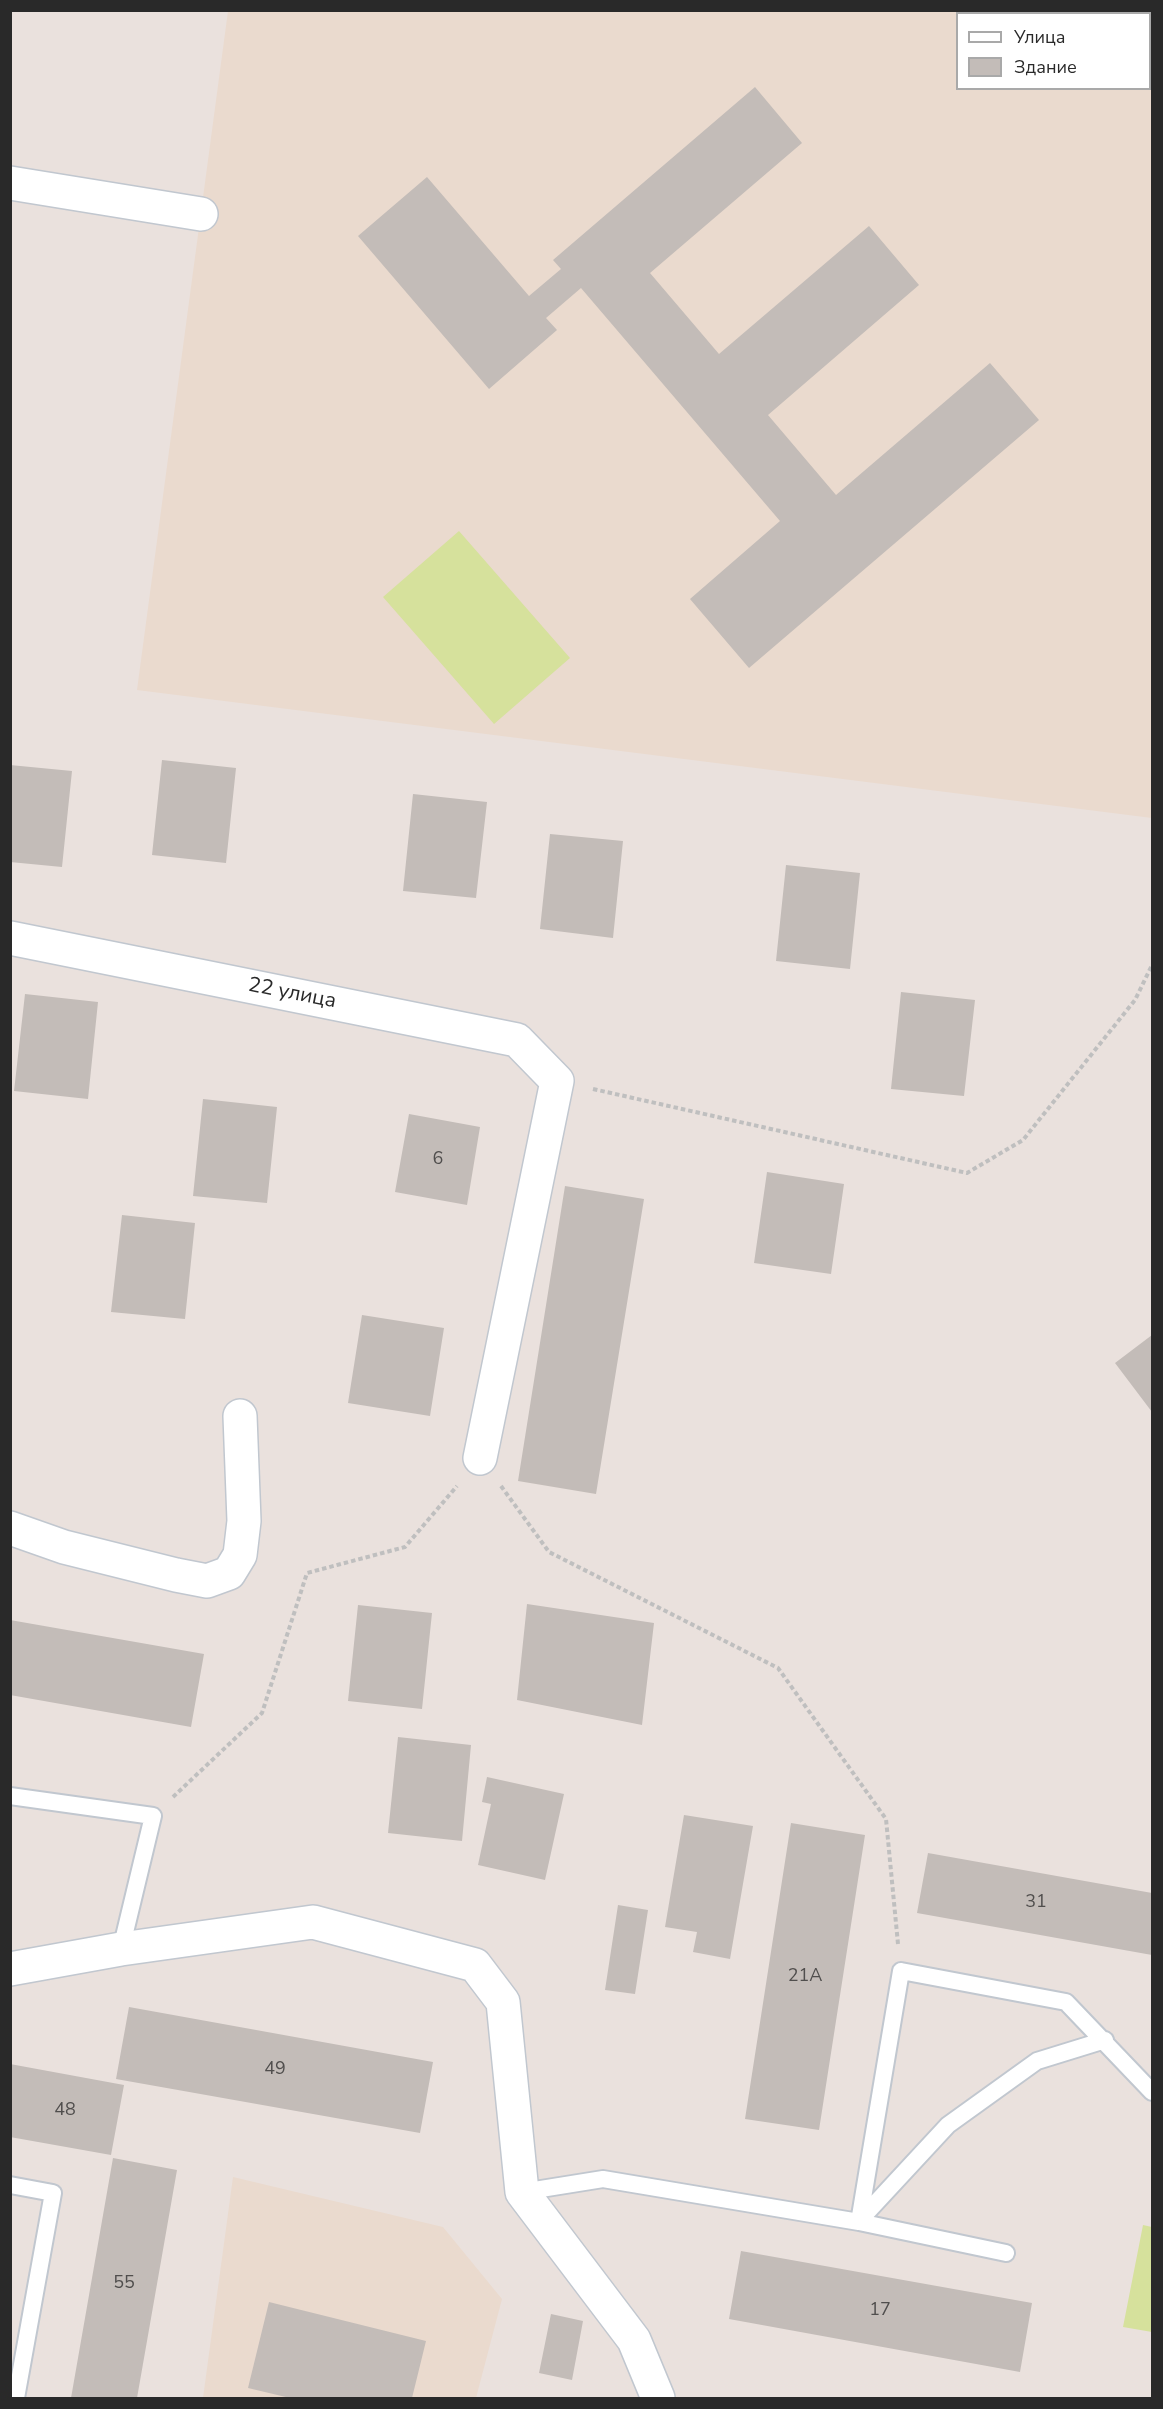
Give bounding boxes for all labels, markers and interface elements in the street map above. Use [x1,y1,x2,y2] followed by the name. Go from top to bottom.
[956,12,1151,90] legend
[1014,25,1065,49] text: Улица
[1014,55,1077,79] text: Здание
[246,973,338,1015] street label: 22 улица
[433,1149,443,1171] house number: 6
[1025,1892,1047,1914] house number: 31
[788,1966,822,1988] house number: 21А
[264,2059,286,2081] house number: 49
[54,2100,76,2122] house number: 48
[113,2273,135,2295] house number: 55
[869,2300,891,2322] house number: 17

